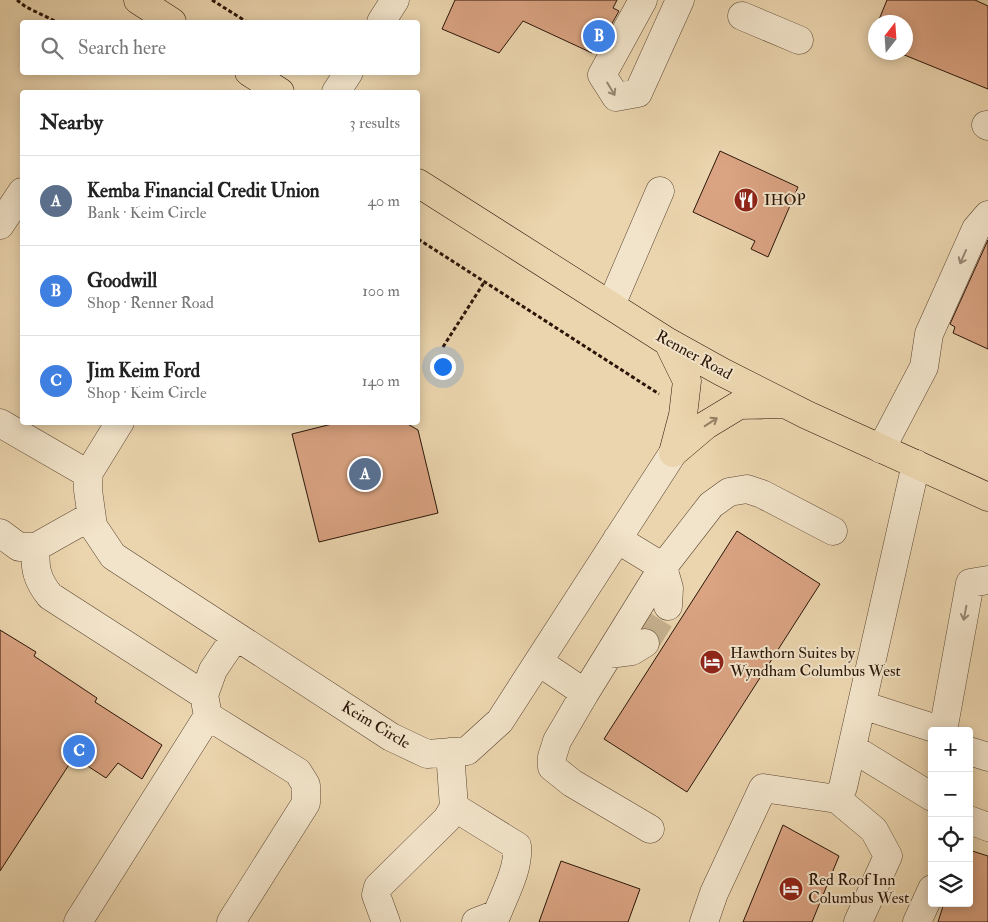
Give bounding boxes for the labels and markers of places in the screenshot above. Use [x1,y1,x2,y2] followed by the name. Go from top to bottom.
[583,17,615,55] pin: B
[733,187,759,213] restaurant icon: IHOP
[764,190,806,210] place label: IHOP
[349,455,381,493] pin: A
[729,643,901,681] place label: Hawthorn Suites by Wyndham Columbus West
[699,649,725,675] hotel icon: Hawthorn Suites by Wyndham Columbus West
[63,732,95,770] pin: C
[808,870,909,908] place label: Red Roof Inn Columbus West
[778,876,804,902] hotel icon: Red Roof Inn Columbus West

